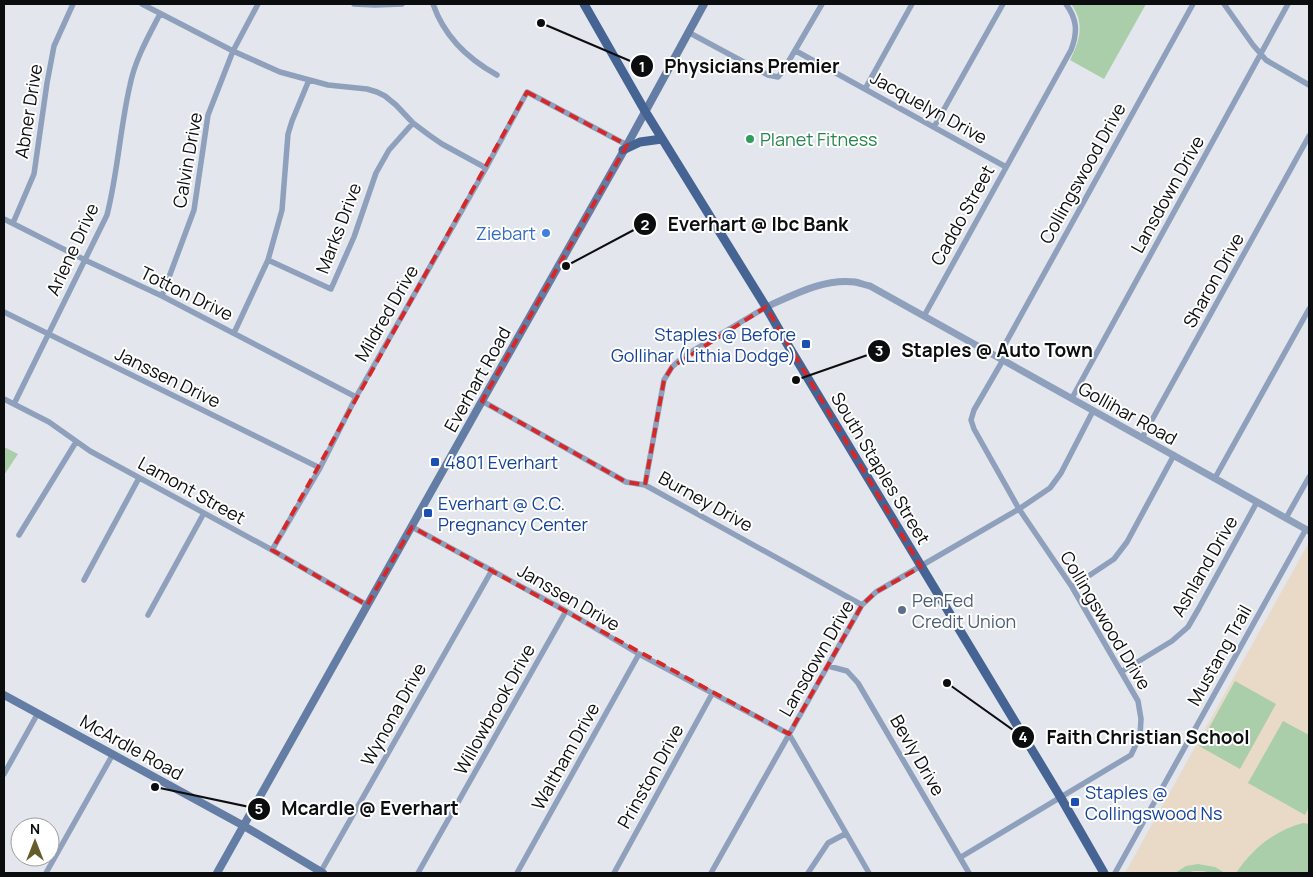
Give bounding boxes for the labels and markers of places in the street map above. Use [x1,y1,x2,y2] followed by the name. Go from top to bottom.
[629,49,849,83] callout: Physicians Premier
[760,127,878,151] place label: Planet Fitness
[744,133,756,145] marker: Planet Fitness
[633,207,858,241] callout: Everhart @ Ibc Bank
[476,221,536,245] place label: Ziebart
[540,227,552,239] marker: Ziebart
[611,322,796,367] place label: Staples @ Before Gollihar (Lithia Dodge)
[866,334,1103,368] callout: Staples @ Auto Town
[800,338,812,350] marker: Staples @ Before Gollihar (Lithia Dodge)
[445,450,558,474] place label: 4801 Everhart
[429,456,441,468] marker: 4801 Everhart
[438,491,589,536] place label: Everhart @ C.C. Pregnancy Center
[422,507,434,519] marker: Everhart @ C.C. Pregnancy Center
[912,588,1016,633] place label: PenFed Credit Union
[896,604,908,616] marker: PenFed Credit Union
[1011,720,1259,754] callout: Faith Christian School
[1085,780,1222,825] place label: Staples @ Collingswood Ns
[246,792,469,826] callout: Mcardle @ Everhart
[1069,796,1081,808] marker: Staples @ Collingswood Ns

